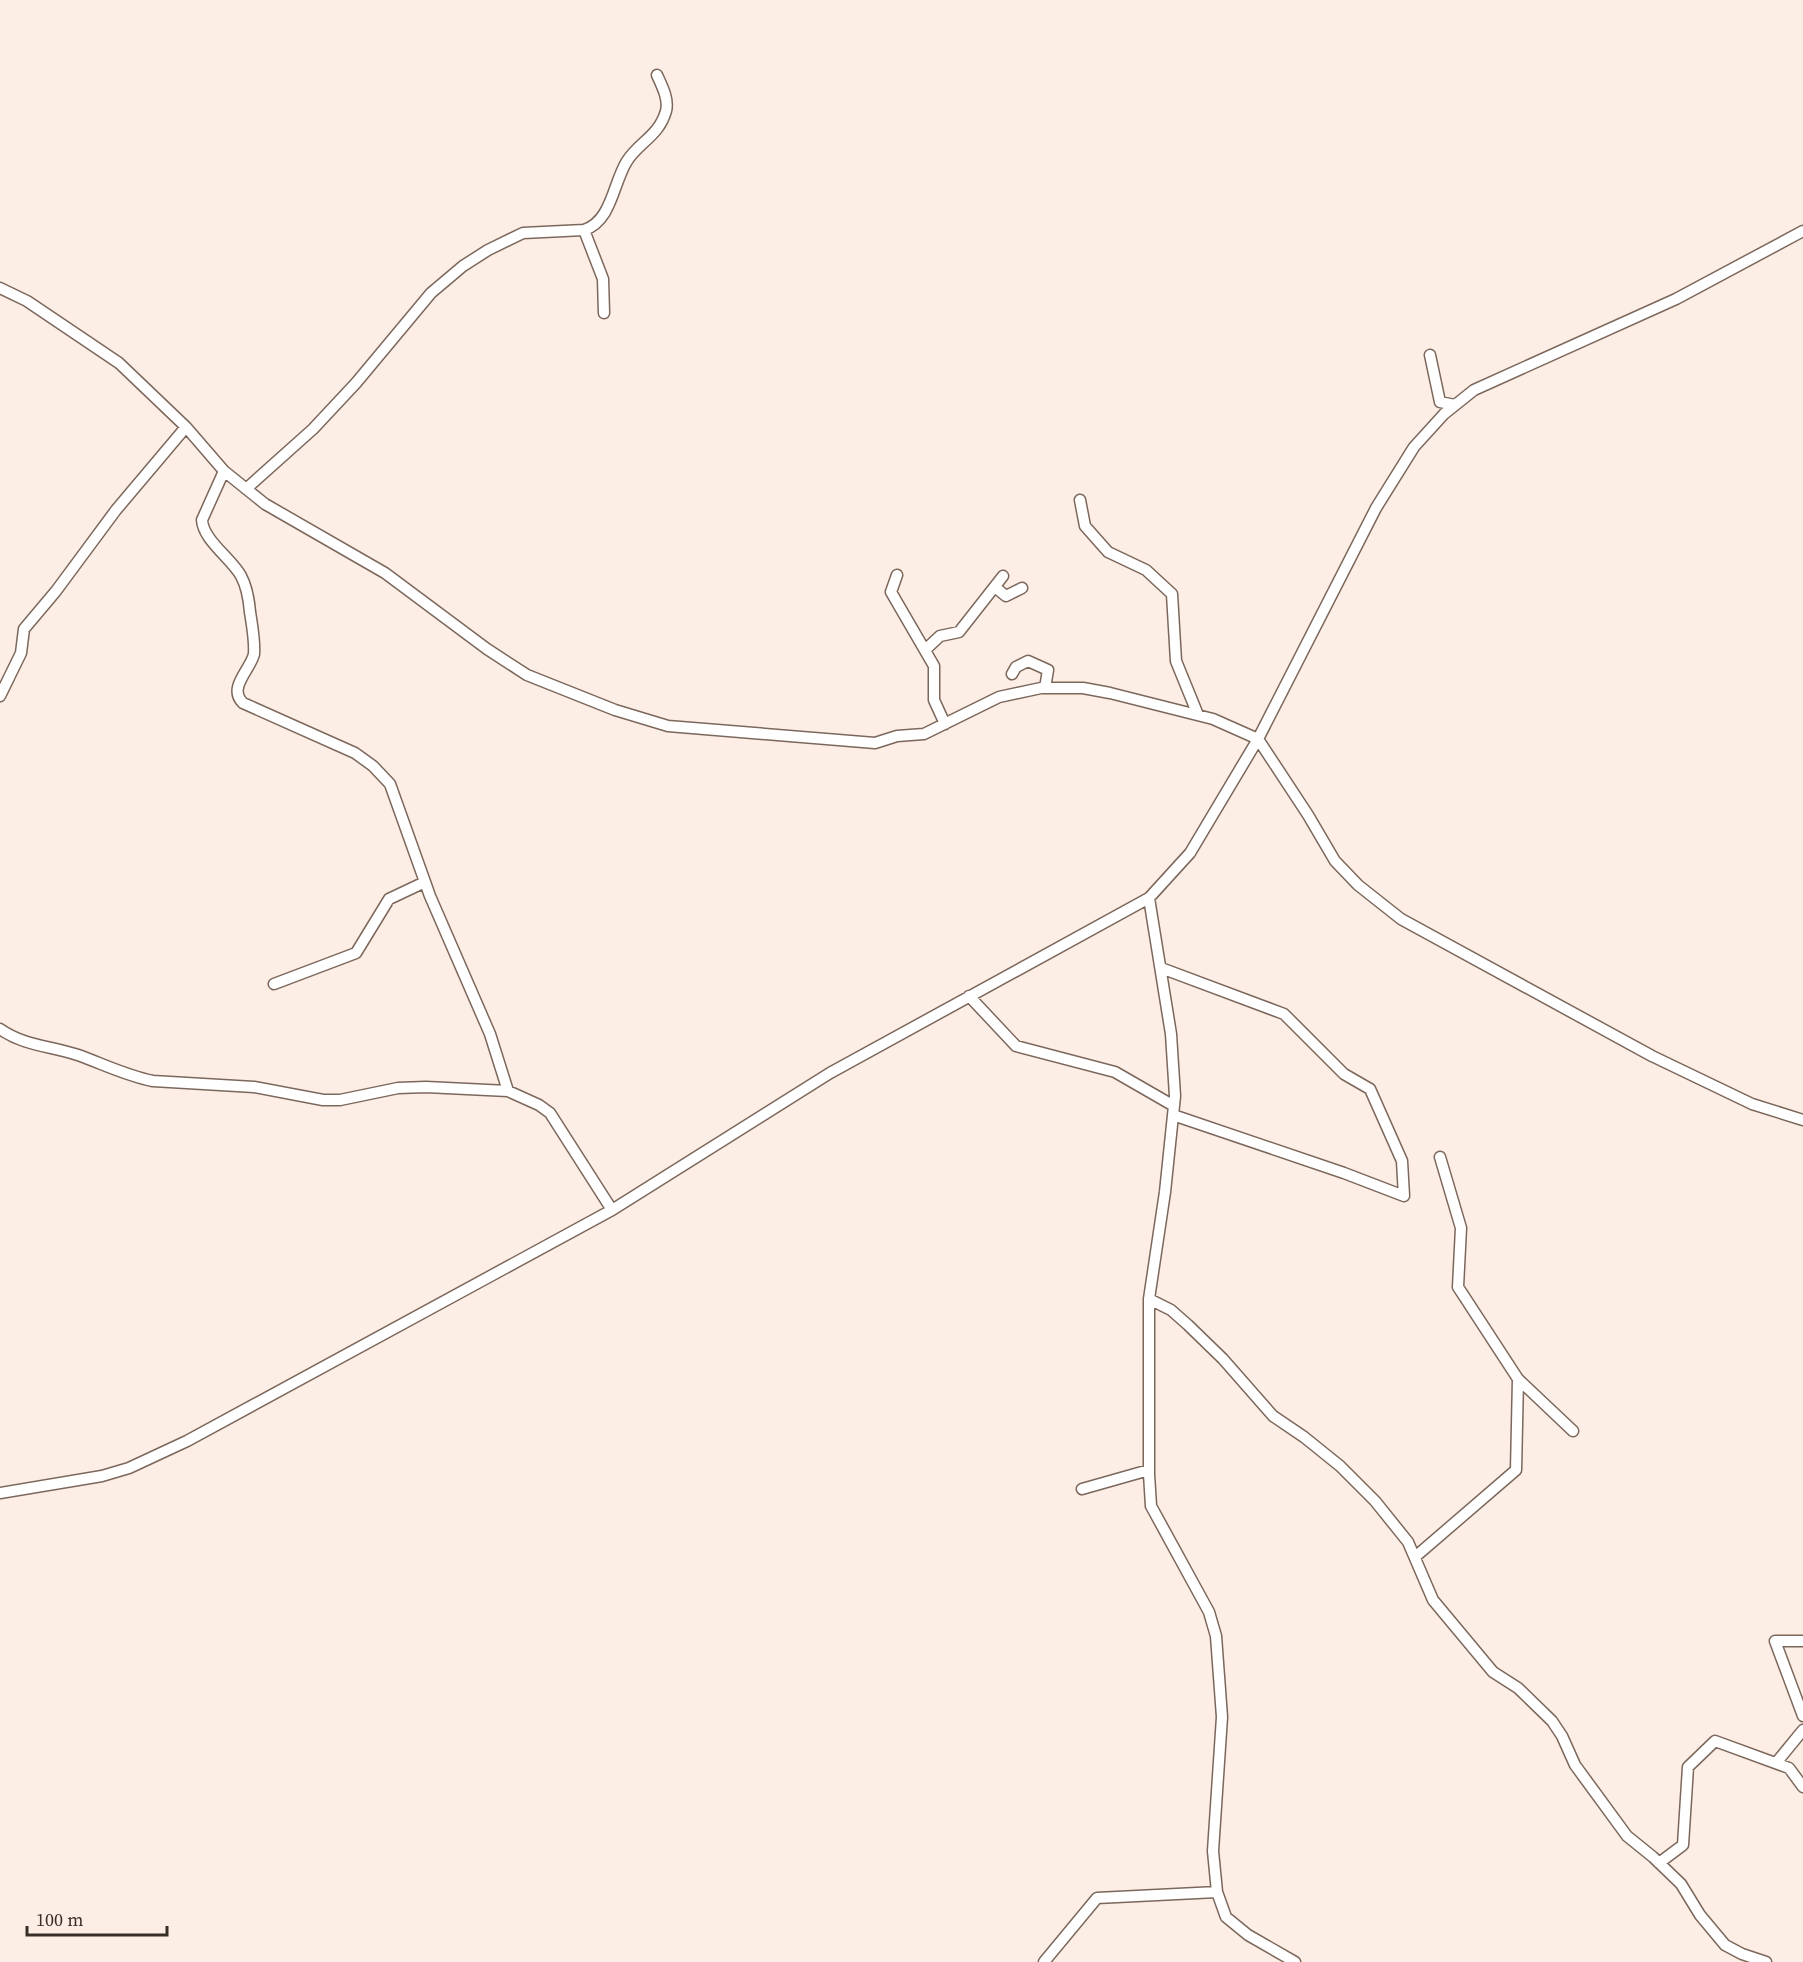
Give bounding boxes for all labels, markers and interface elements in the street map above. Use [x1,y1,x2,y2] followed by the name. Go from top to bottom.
[27,1899,166,1937] scale bar
[36,1907,83,1932] text: 100 m

